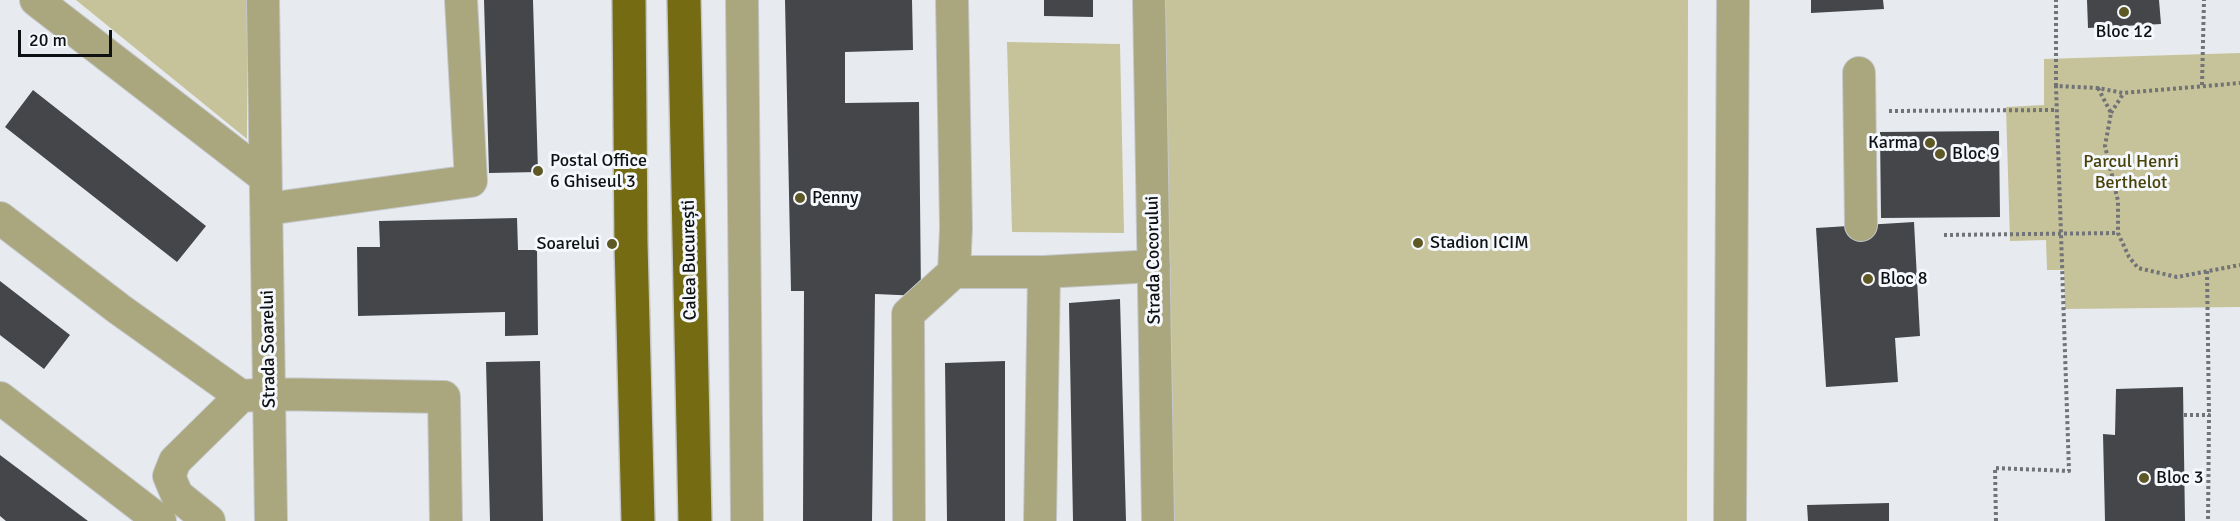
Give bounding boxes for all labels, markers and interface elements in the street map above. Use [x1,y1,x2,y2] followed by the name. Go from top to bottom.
[2117,5,2131,19] marker: Bloc 12
[21,18,116,56] scale bar
[2095,21,2153,43] place label: Bloc 12
[29,29,67,51] text: 20 m
[1868,132,1918,154] place label: Karma
[1923,136,1937,150] marker: Karma
[1952,143,2000,165] place label: Bloc 9
[1933,147,1947,161] marker: Bloc 9
[550,150,647,192] place label: Postal Office 6 Ghiseul 3
[2083,151,2179,194] park label: Parcul Henri Berthelot
[531,164,545,178] marker: Postal Office 6 Ghiseul 3
[812,187,858,209] place label: Penny
[793,191,807,205] marker: Penny
[1142,196,1166,324] street label: Strada Cocorului
[678,200,702,320] street label: Calea București
[1430,232,1529,254] place label: Stadion ICIM
[536,233,600,255] place label: Soarelui
[1411,236,1425,250] marker: Stadion ICIM
[605,237,619,251] marker: Soarelui
[1880,268,1928,290] place label: Bloc 8
[1861,272,1875,286] marker: Bloc 8
[257,290,281,408] street label: Strada Soarelui
[2156,467,2204,489] place label: Bloc 3
[2137,471,2151,485] marker: Bloc 3

